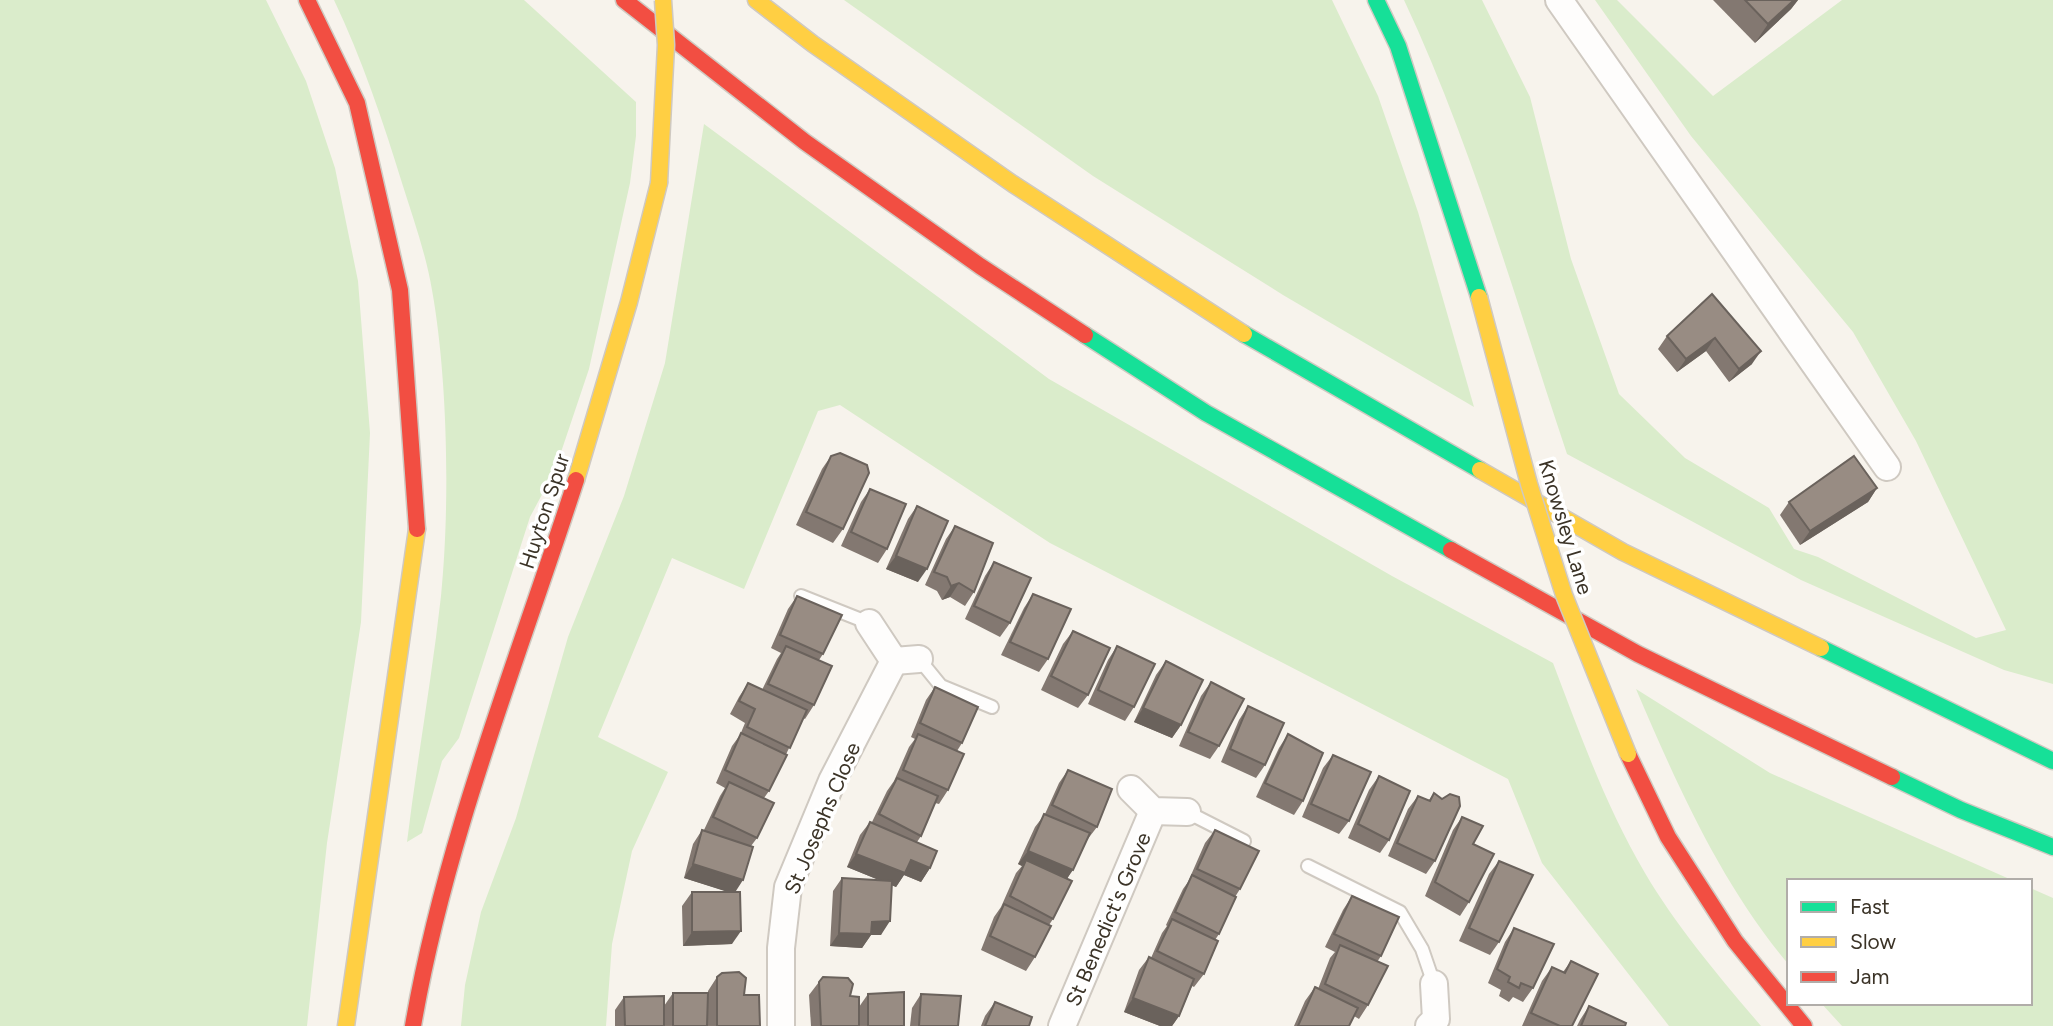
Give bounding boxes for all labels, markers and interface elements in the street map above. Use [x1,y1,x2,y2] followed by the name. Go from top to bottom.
[514,450,574,572] street label: Huyton Spur
[1534,457,1598,597] street label: Knowsley Lane
[779,738,865,898] street label: St Josephs Close
[1060,828,1156,1010] street label: St Benedict's Grove
[1787,879,2032,1005] legend
[1850,894,1890,919] text: Fast
[1850,929,1896,954] text: Slow
[1850,964,1889,989] text: Jam

